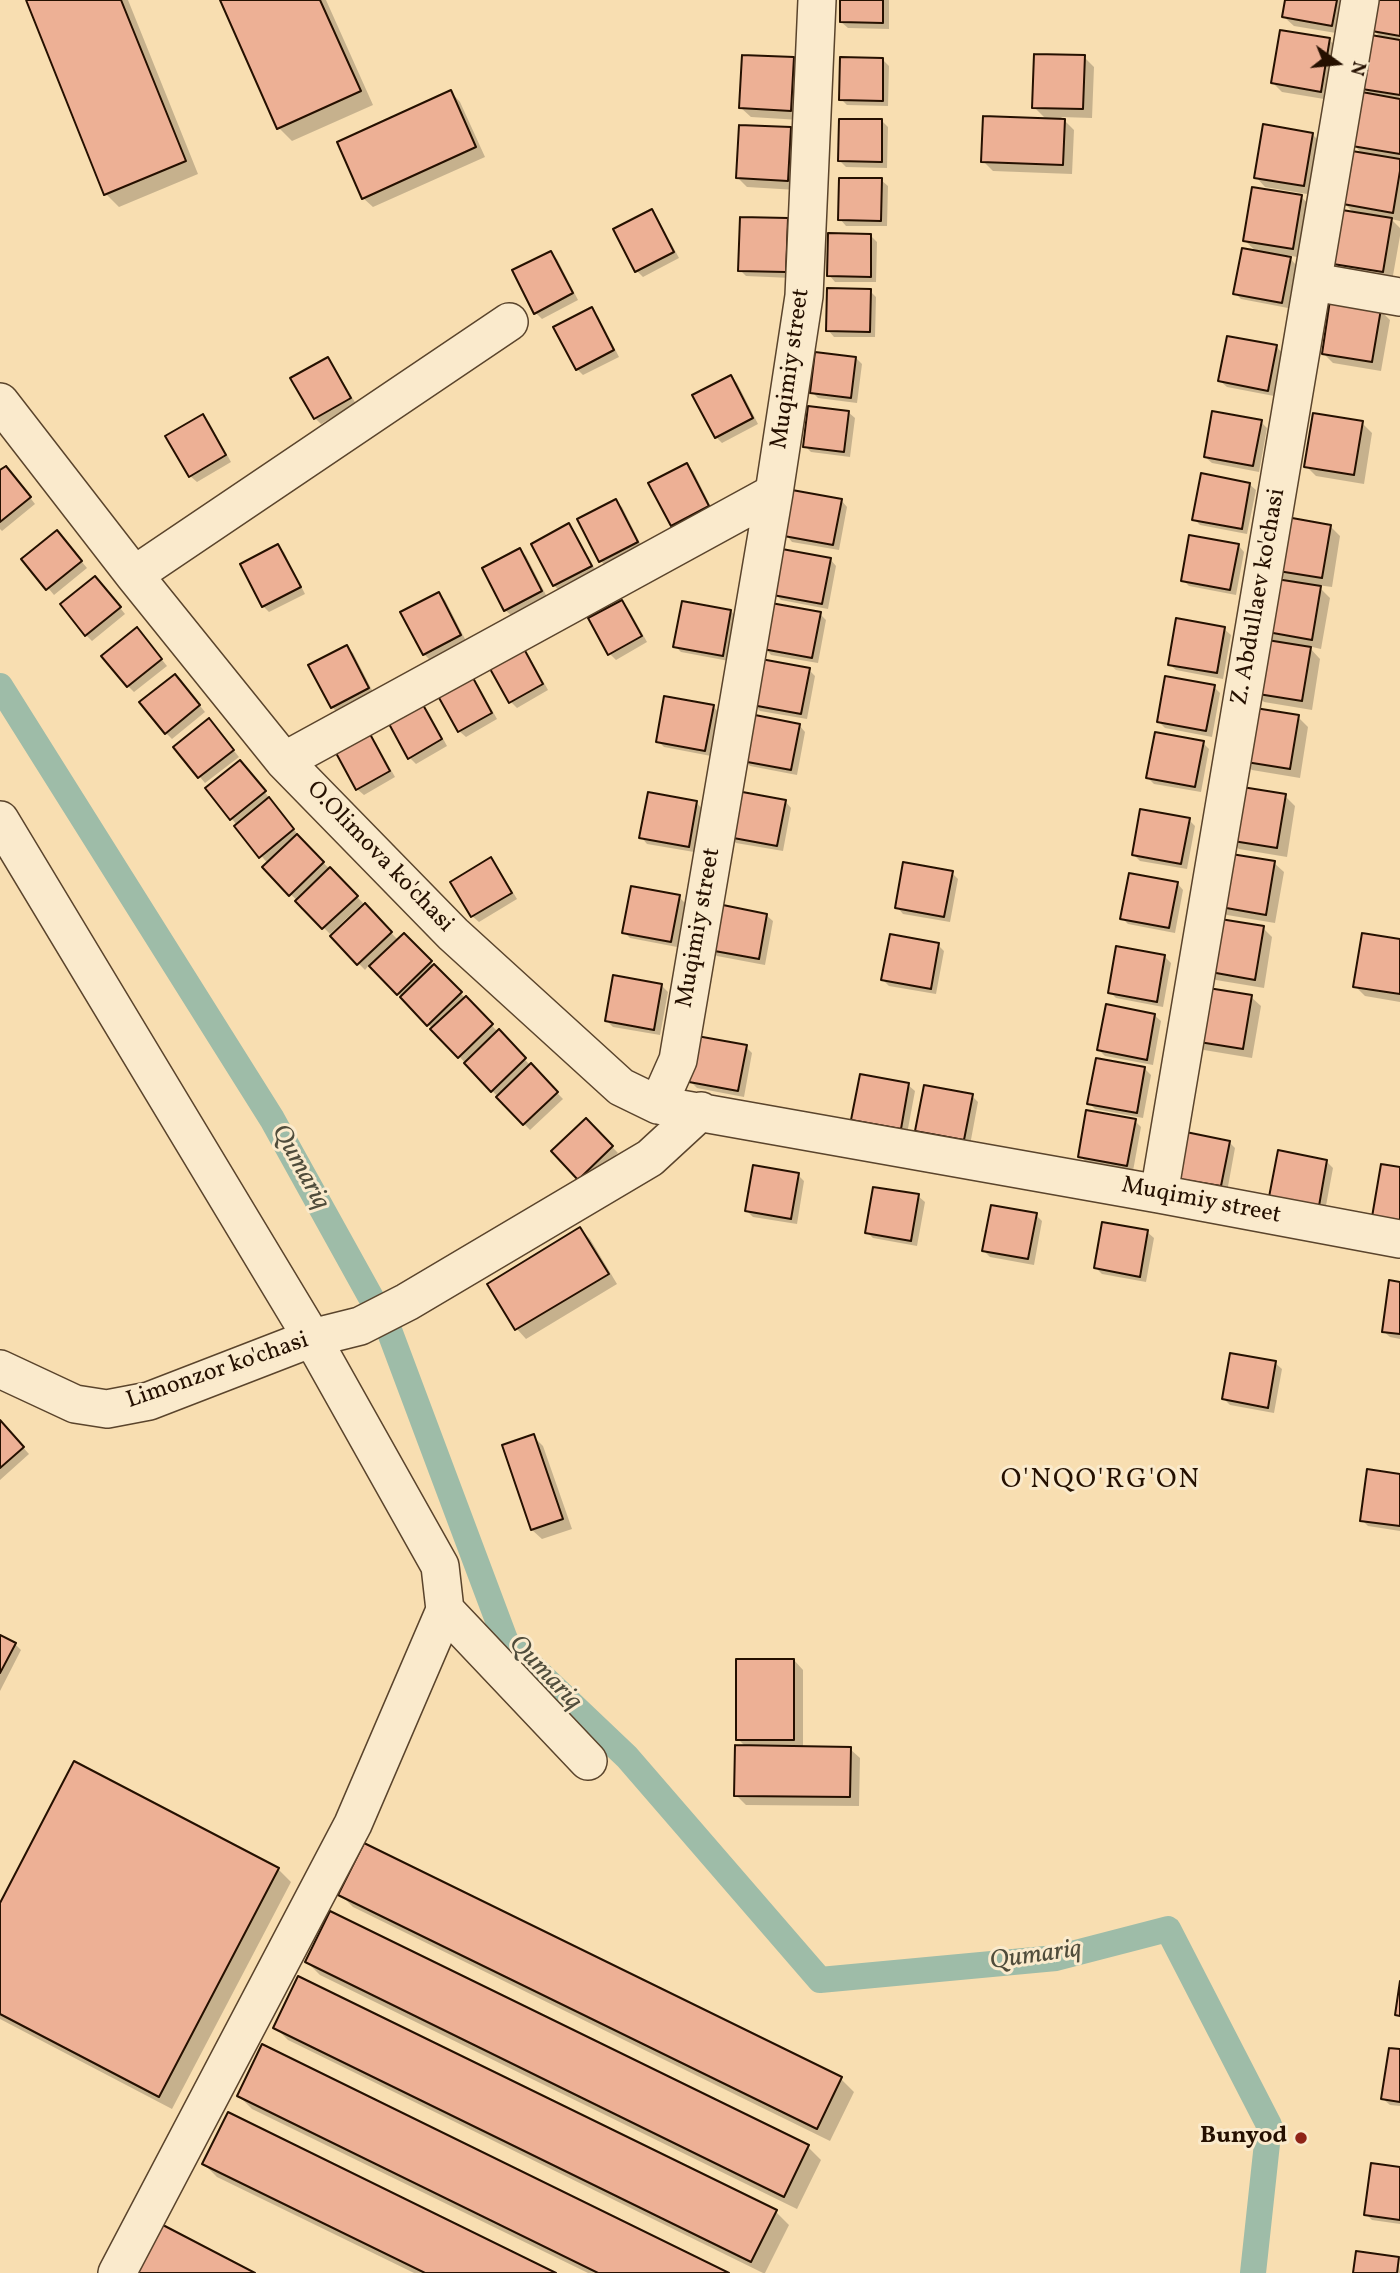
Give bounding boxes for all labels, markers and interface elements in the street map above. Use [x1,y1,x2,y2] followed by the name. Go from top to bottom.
[1302,28,1372,98] north arrow
[1343,58,1372,78] text: N
[766,287,818,451] street label: Muqimiy street
[1227,486,1293,708] street label: Z. Abdullaev ko'chasi
[299,776,459,940] street label: O.Olimova ko'chasi
[672,846,728,1010] street label: Muqimiy street
[263,1120,335,1216] water label: Qumariq
[1119,1172,1283,1232] street label: Muqimiy street
[123,1327,313,1417] street label: Limonzor ko'chasi
[1002,1465,1200,1499] district label: O'NQO'RG'ON
[501,1630,587,1718] water label: Qumariq
[988,1935,1084,1979] water label: Qumariq
[1200,2124,1287,2152] place label: Bunyod
[1293,2130,1309,2146] marker: Bunyod

